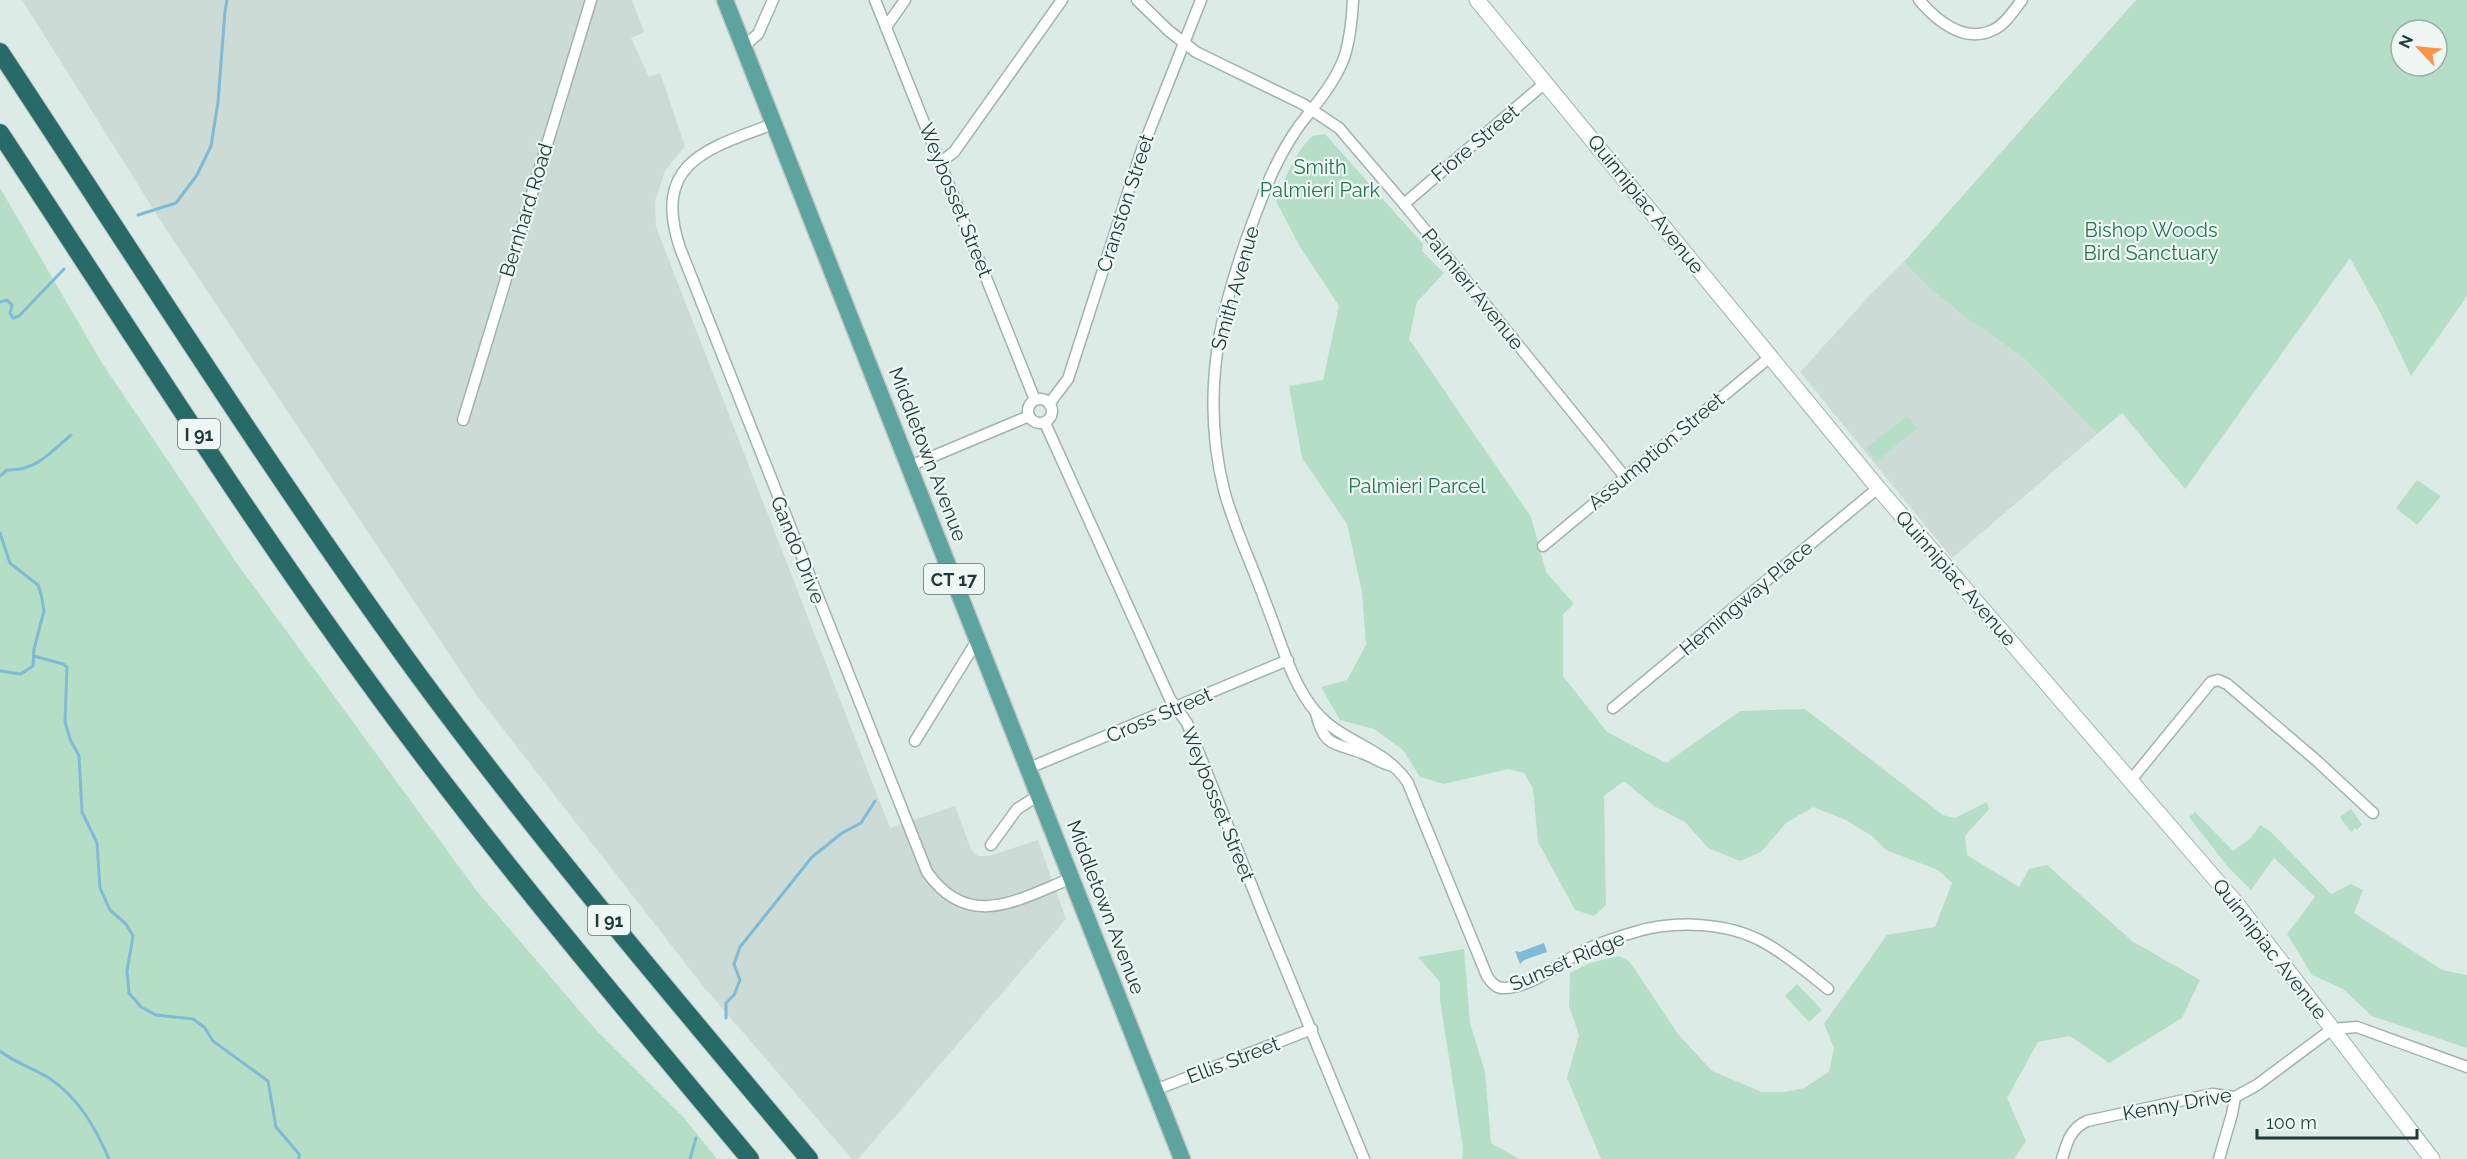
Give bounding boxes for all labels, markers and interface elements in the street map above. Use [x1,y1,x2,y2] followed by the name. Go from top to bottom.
[2389,18,2449,78] north arrow
[2395,32,2417,51] text: N
[1426,99,1524,187] street label: Fiore Street
[914,119,998,281] street label: Weybosset Street
[1583,130,1710,279] street label: Quinnipiac Avenue
[1091,131,1159,275] street label: Cranston Street
[494,140,558,280] street label: Bernhard Road
[1260,155,1381,202] park label: Smith Palmieri Park
[2084,218,2219,265] park label: Bishop Woods Bird Sanctuary
[1206,223,1264,353] street label: Smith Avenue
[1417,223,1529,355] street label: Palmieri Avenue
[884,364,972,545] street label: Middletown Avenue
[1583,387,1729,515] street label: Assumption Street
[178,419,220,449] road number: I 91
[1348,474,1486,498] park label: Palmieri Parcel
[766,493,831,608] street label: Gando Drive
[1890,505,2022,651] street label: Quinnipiac Avenue
[1675,535,1818,661] street label: Hemingway Place
[924,564,984,594] road number: CT 17
[1103,682,1216,748] street label: Cross Street
[1176,723,1260,885] street label: Weybosset Street
[1062,817,1150,998] street label: Middletown Avenue
[2208,874,2333,1024] street label: Quinnipiac Avenue
[588,905,630,935] road number: I 91
[1506,926,1628,996] street label: Sunset Ridge
[1183,1031,1283,1089] street label: Ellis Street
[2121,1083,2234,1125] street label: Kenny Drive
[2257,1102,2418,1140] scale bar
[2266,1112,2317,1133] text: 100 m

